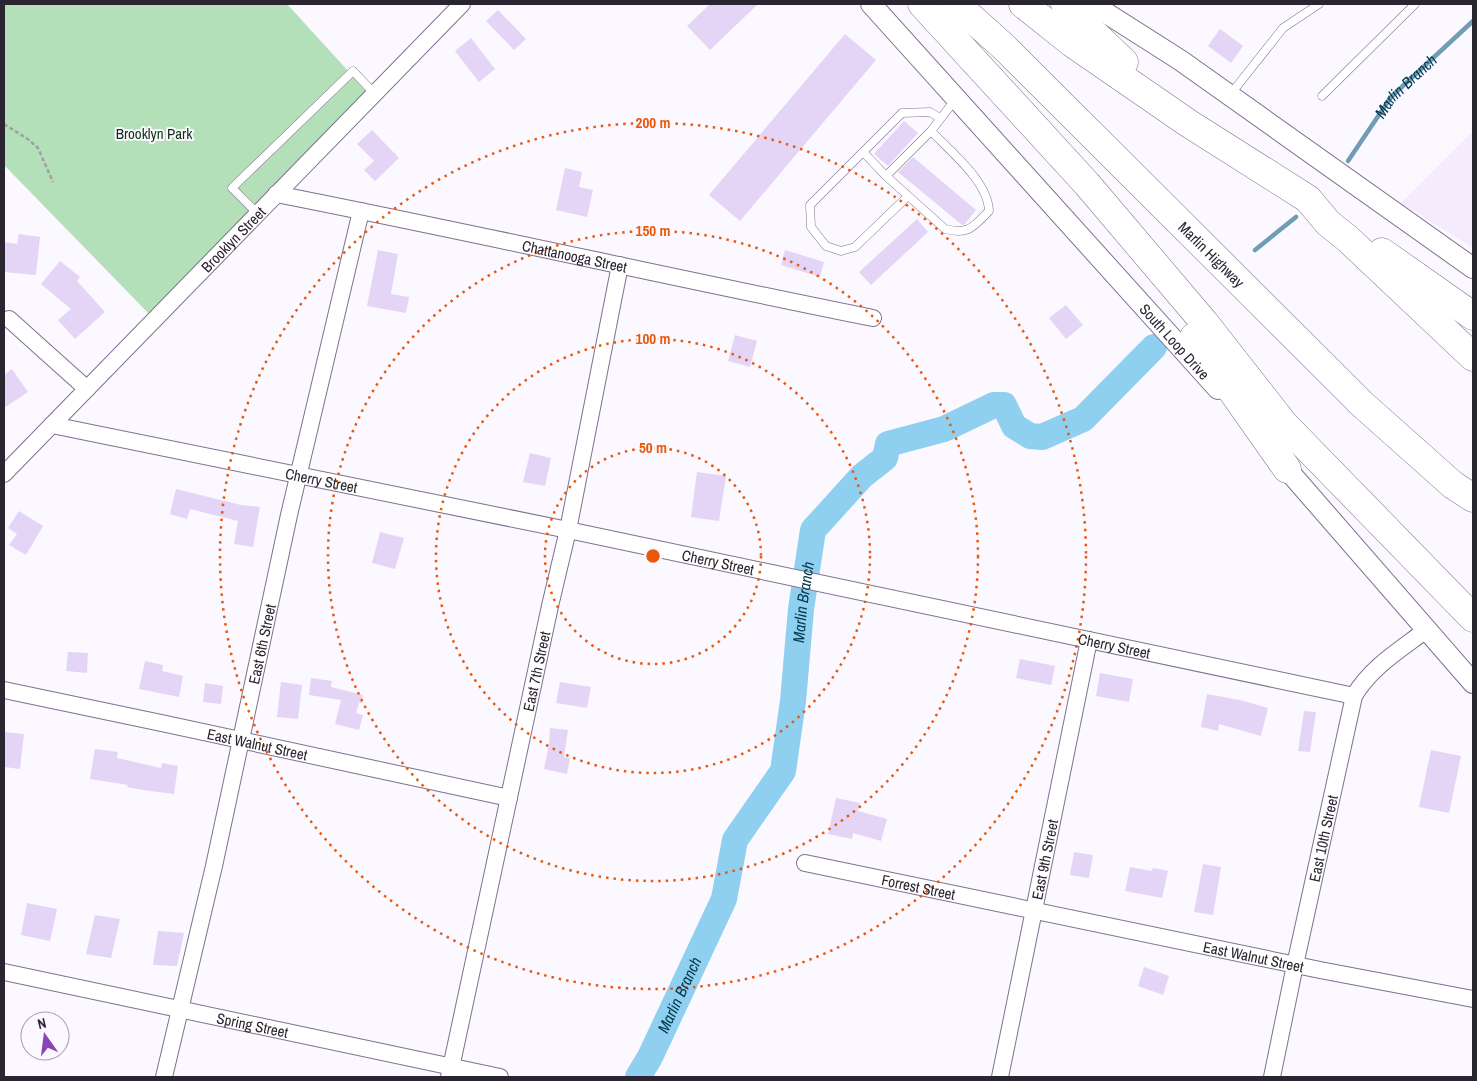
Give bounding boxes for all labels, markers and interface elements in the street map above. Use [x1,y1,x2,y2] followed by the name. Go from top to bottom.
[1369,49,1442,122] water label: Marlin Branch
[636,112,670,133] text: 200 m
[116,123,193,144] park label: Brooklyn Park
[196,201,270,277] street label: Brooklyn Street
[1174,217,1250,293] street label: Marlin Highway
[636,220,670,241] text: 150 m
[520,234,630,277] street label: Chattanooga Street
[1135,299,1215,384] street label: South Loop Drive
[636,328,670,349] text: 100 m
[639,437,667,458] text: 50 m
[284,462,360,498] street label: Cherry Street
[680,544,757,580] street label: Cherry Street
[644,547,662,565] centre of rings
[787,560,819,644] water label: Marlin Branch
[243,601,280,686] street label: East 6th Street
[1076,628,1153,663] street label: Cherry Street
[517,629,555,713] street label: East 7th Street
[205,723,310,765] street label: East Walnut Street
[1303,792,1343,884] street label: East 10th Street
[1026,817,1063,901] street label: East 9th Street
[880,869,958,905] street label: Forrest Street
[1201,935,1306,977] street label: East Walnut Street
[652,953,706,1036] water label: Marlin Branch
[215,1007,291,1043] street label: Spring Street
[20,1011,70,1061] north arrow
[36,1014,48,1033] text: N

